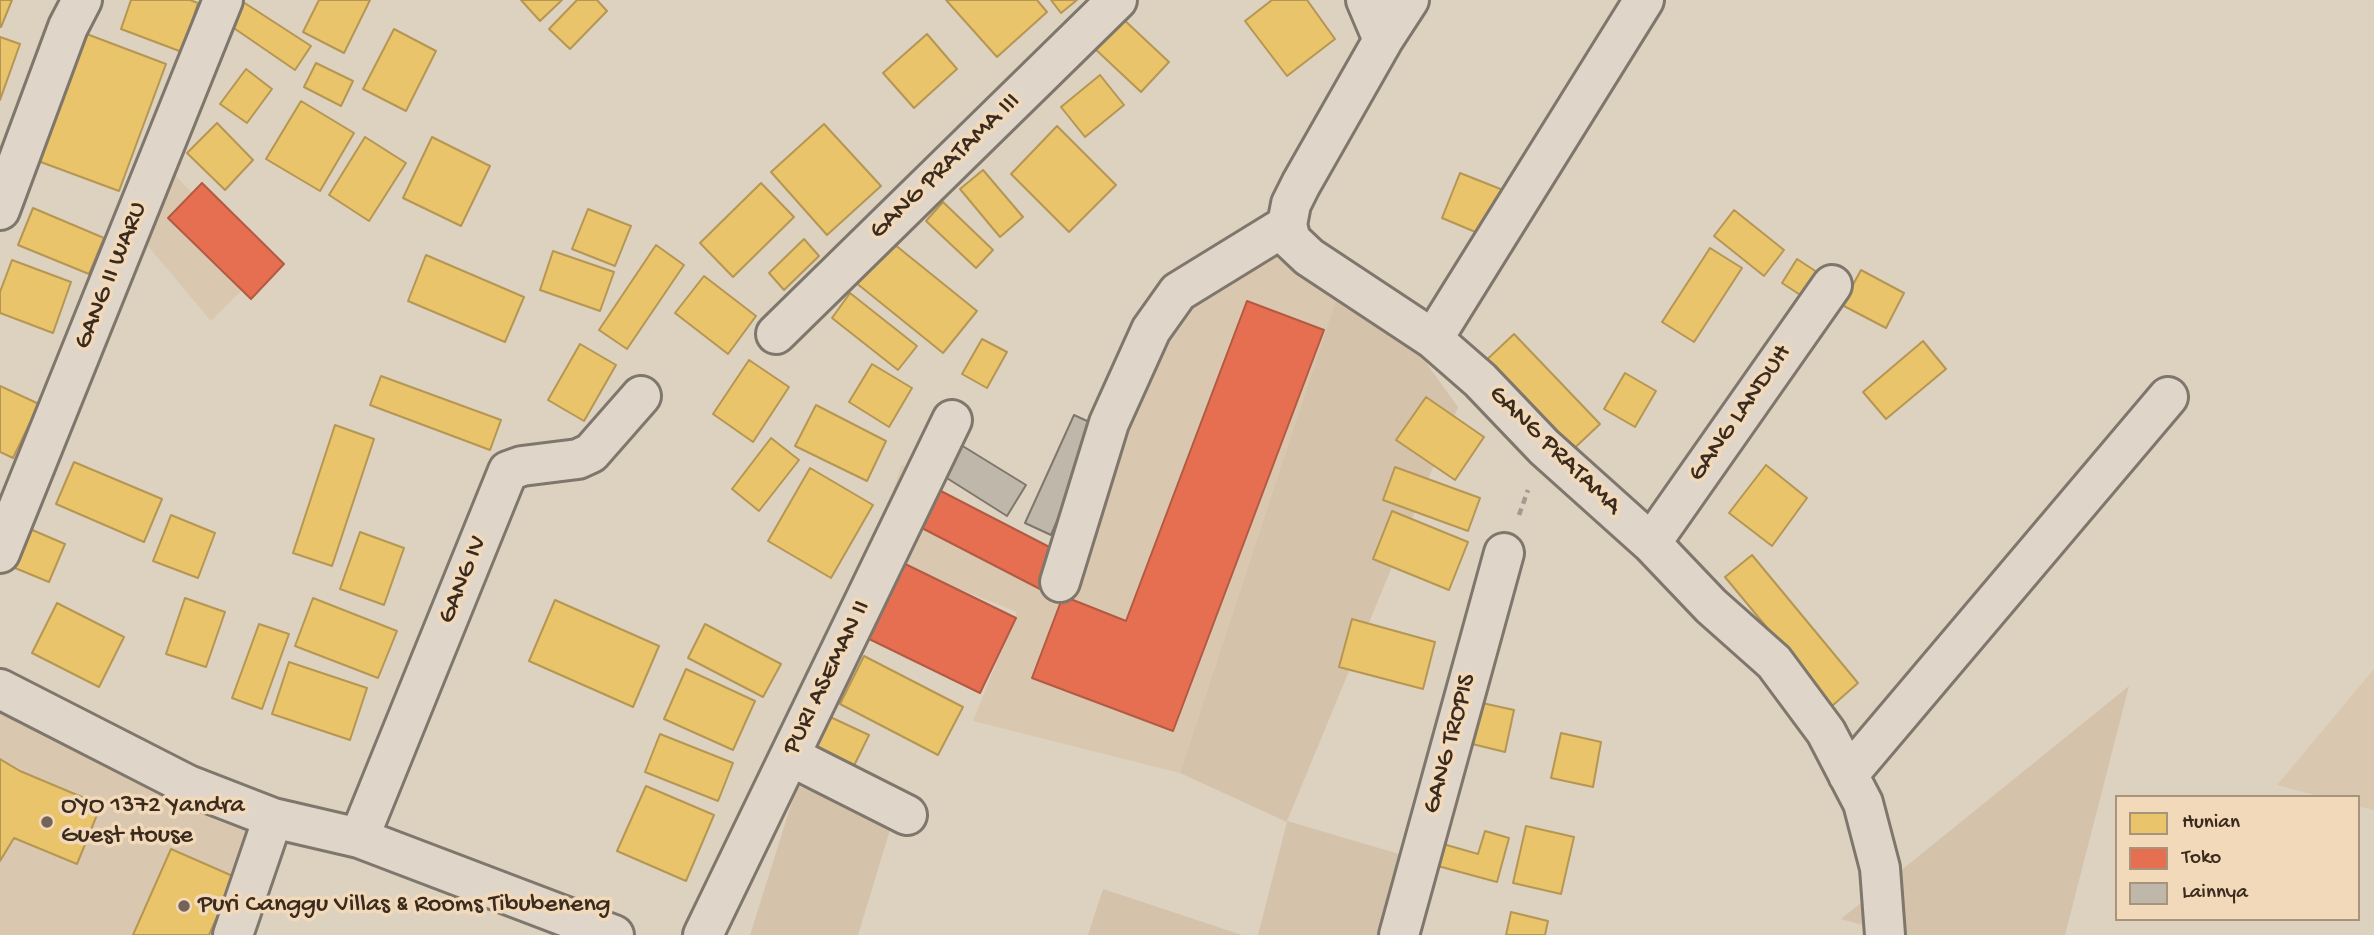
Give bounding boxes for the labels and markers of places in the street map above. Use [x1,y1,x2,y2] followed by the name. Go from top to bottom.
[61,791,245,852] place label: OYO 1372 Yandra Guest House
[39,814,55,830] marker: OYO 1372 Yandra Guest House
[198,890,611,922] place label: Puri Canggu Villas & Rooms Tibubeneng
[176,898,192,914] marker: Puri Canggu Villas & Rooms Tibubeneng

